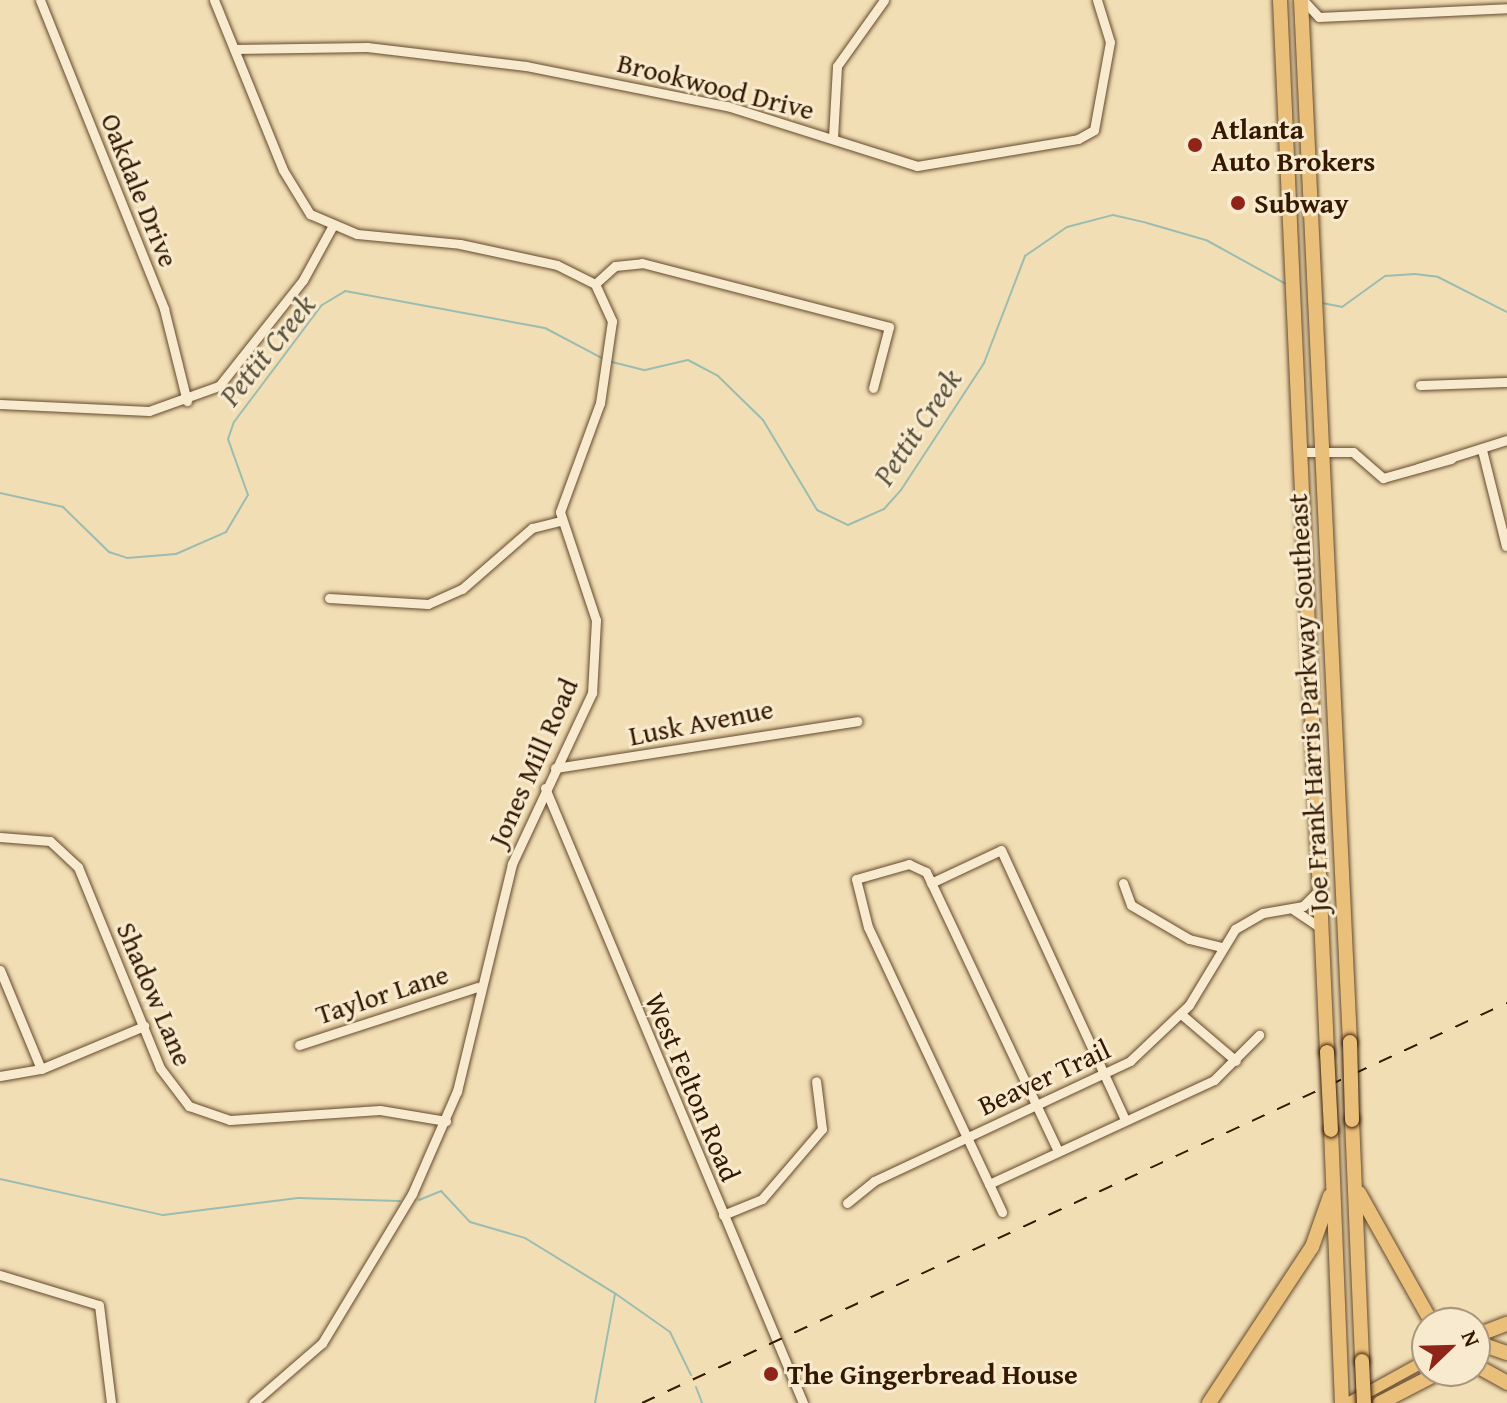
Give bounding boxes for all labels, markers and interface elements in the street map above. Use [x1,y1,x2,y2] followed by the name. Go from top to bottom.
[614,45,818,127] street label: Brookwood Drive
[94,108,186,272] street label: Oakdale Drive
[1211,112,1375,178] place label: Atlanta Auto Brokers
[1186,136,1204,154] marker: Atlanta Auto Brokers
[1254,186,1349,220] place label: Subway
[1229,194,1247,212] marker: Subway
[211,287,323,413] water label: Pettit Creek
[865,362,969,492] water label: Pettit Creek
[1280,493,1336,913] street label: Joe Frank Harris Parkway Southeast
[481,673,585,851] street label: Jones Mill Road
[626,692,776,752] street label: Lusk Avenue
[110,917,200,1071] street label: Shadow Lane
[311,957,453,1031] street label: Taylor Lane
[638,988,748,1186] street label: West Felton Road
[973,1032,1115,1122] street label: Beaver Trail
[1411,1307,1491,1387] north arrow
[1454,1325,1489,1351] text: N
[787,1357,1078,1391] place label: The Gingerbread House
[762,1365,780,1383] marker: The Gingerbread House

